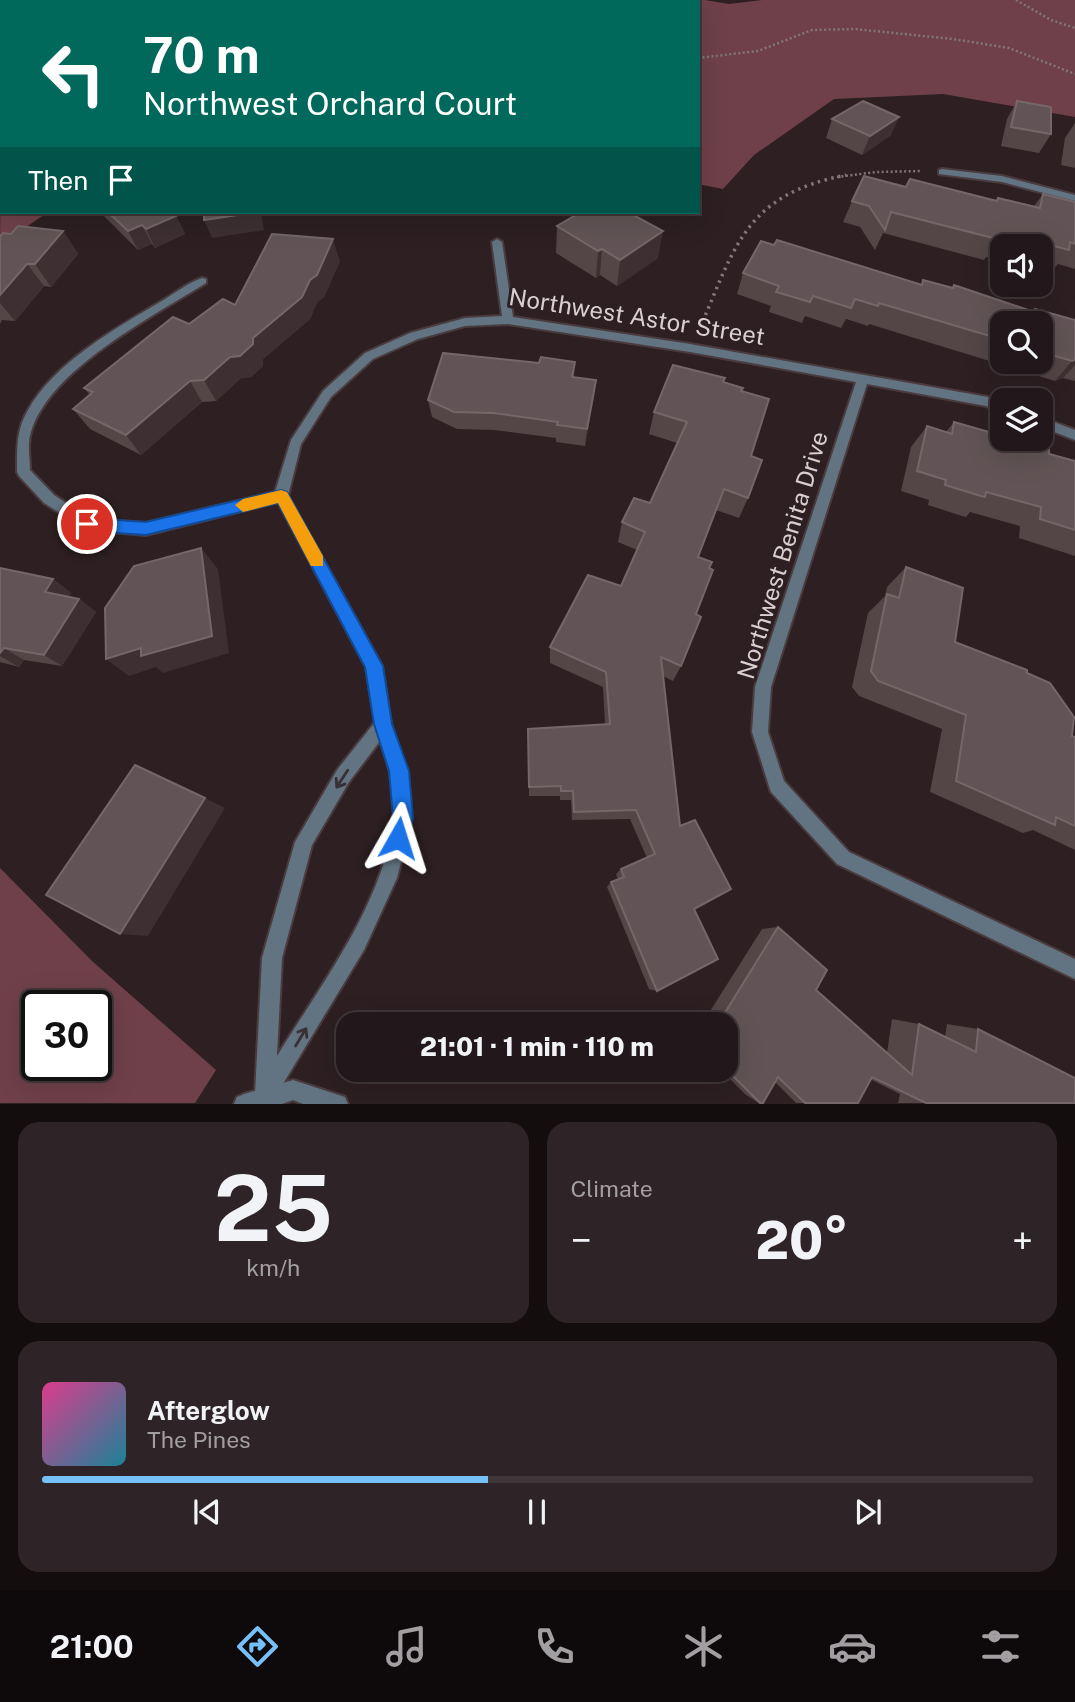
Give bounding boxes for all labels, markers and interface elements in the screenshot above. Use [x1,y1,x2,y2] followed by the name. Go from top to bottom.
[143,26,260,84] text: 70 m
[28,28,119,119] icon: left
[143,85,517,122] text: Northwest Orchard Court
[102,161,140,199] icon: arrive
[28,165,88,196] text: Then
[990,234,1053,451] map controls
[990,234,1053,297] button: sound
[507,282,767,350] street label: Northwest Astor Street
[990,311,1053,374] button: search
[990,388,1053,451] button: layers
[731,428,833,682] street label: Northwest Benita Drive
[57,494,117,554] pin
[68,505,106,543] icon: arrive
[335,768,349,788] one-way arrow
[361,801,435,875] position arrow
[21,990,112,1081] speed limit sign: 30
[294,1027,308,1047] one-way arrow
[420,1031,654,1062] text: 21:01 · 1 min · 110 m
[214,1155,333,1261] text: 25
[571,1175,653,1202] text: Climate
[755,1210,848,1271] text: 20°
[571,1218,592,1263] text: −
[1012,1218,1033,1263] text: +
[246,1254,300,1281] text: km/h
[147,1395,270,1426] text: Afterglow
[147,1426,251,1453] text: The Pines
[188,1493,226,1531] icon: previous
[518,1493,556,1531] icon: pause
[849,1493,887,1531] icon: next
[233,1622,282,1671] icon: directions
[382,1622,431,1671] icon: music
[530,1622,579,1671] icon: phone
[679,1622,728,1671] icon: climate
[828,1622,877,1671] icon: car
[976,1622,1025,1671] icon: filters
[50,1628,134,1665] text: 21:00

